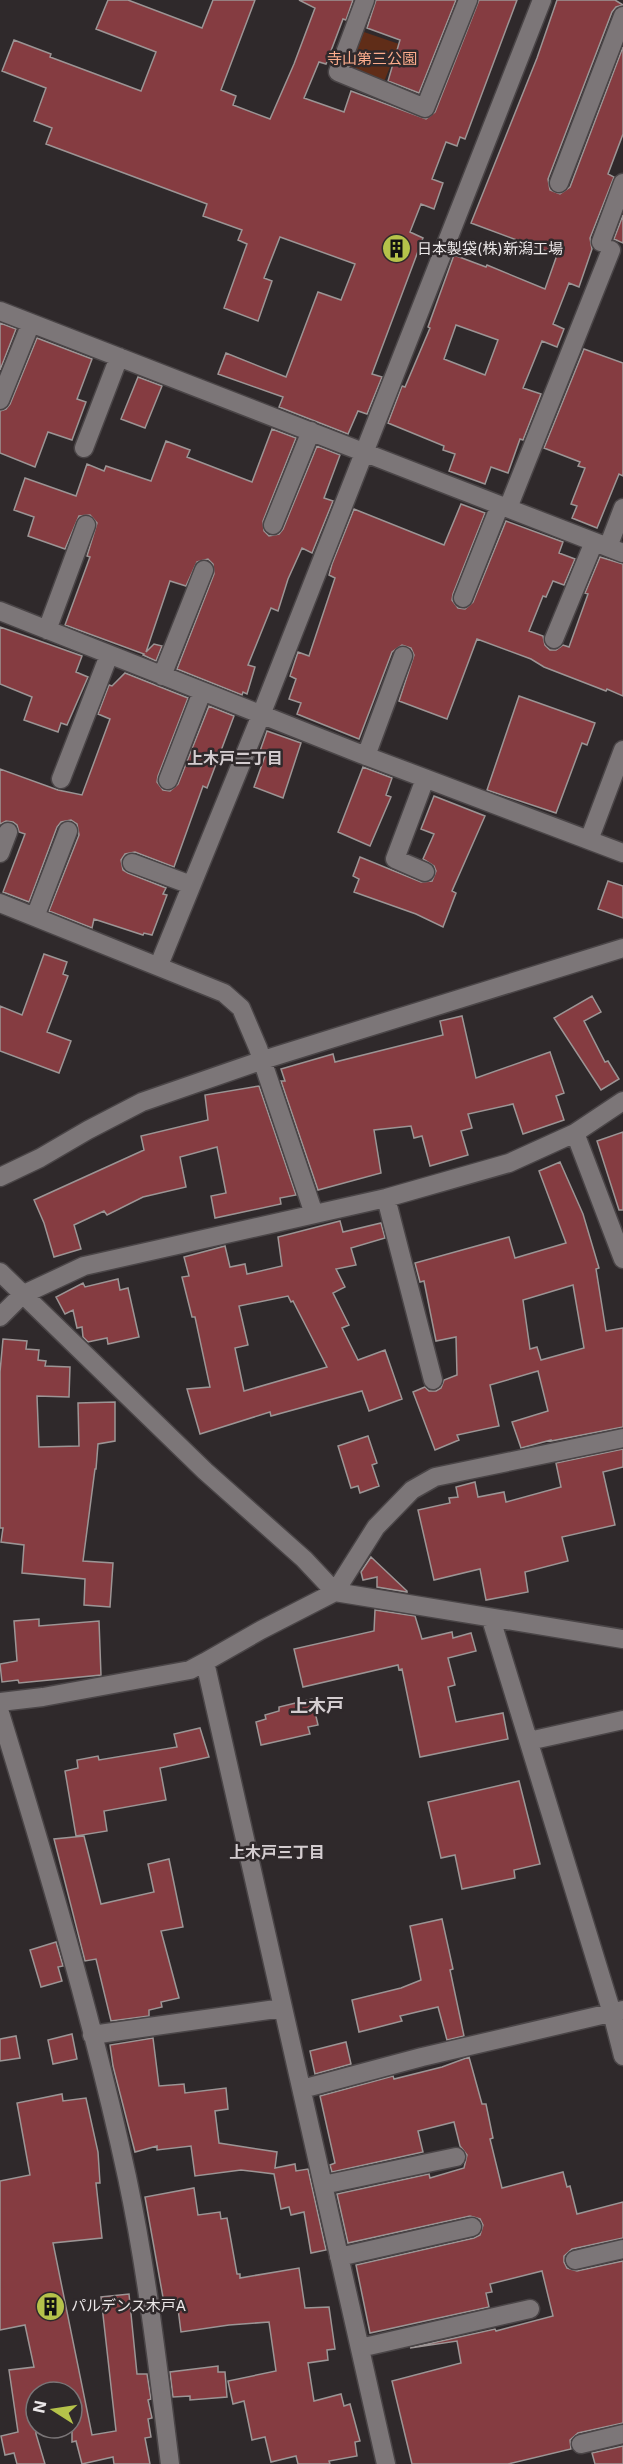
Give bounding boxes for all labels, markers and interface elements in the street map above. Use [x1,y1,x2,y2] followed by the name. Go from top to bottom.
[327,49,417,68] park label: 寺山第三公園
[380,233,412,265] building icon: 日本製袋(株)新潟工場
[417,239,563,258] place label: 日本製袋(株)新潟工場
[187,748,283,768] district label: 上木戸二丁目
[290,1695,344,1716] district label: 上木戸
[229,1842,325,1862] district label: 上木戸三丁目
[34,2290,66,2322] building icon: パルデンス木戸A
[71,2296,186,2315] place label: パルデンス木戸A
[24,2380,84,2440] north arrow
[28,2399,50,2415] text: N

